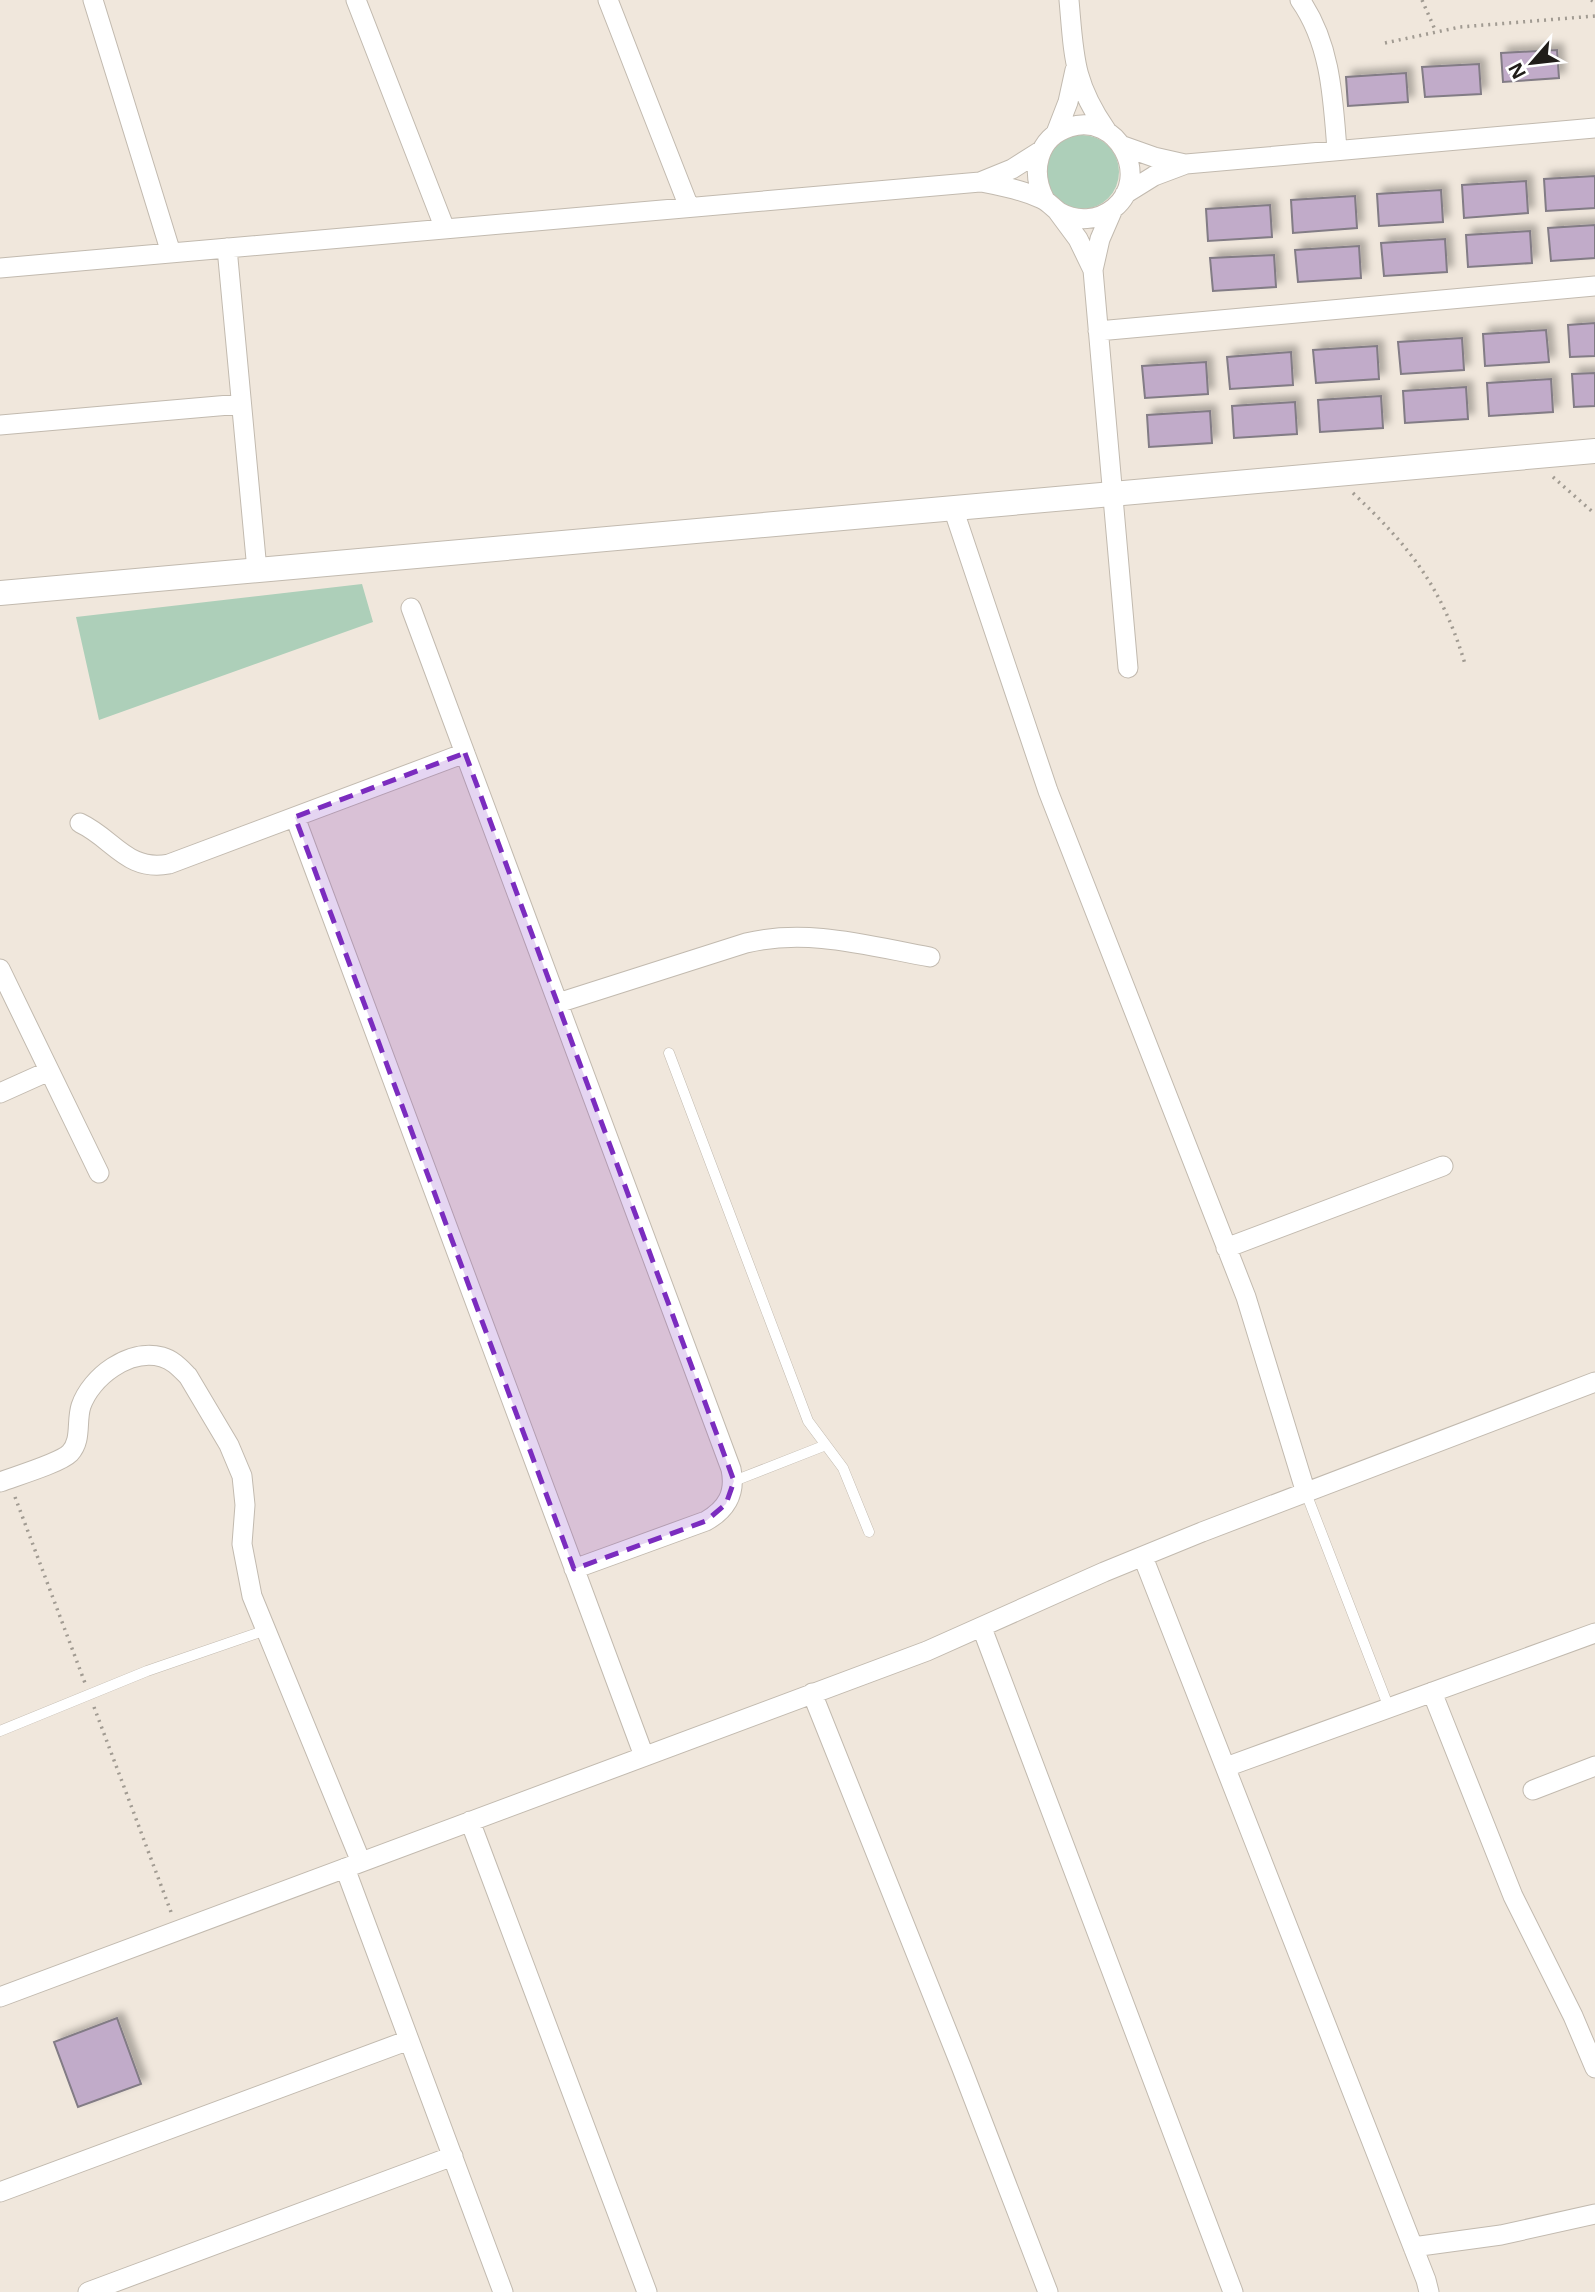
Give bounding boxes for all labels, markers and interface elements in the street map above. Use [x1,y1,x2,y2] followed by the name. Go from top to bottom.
[1497,28,1567,98] north arrow
[1502,58,1532,84] text: N

